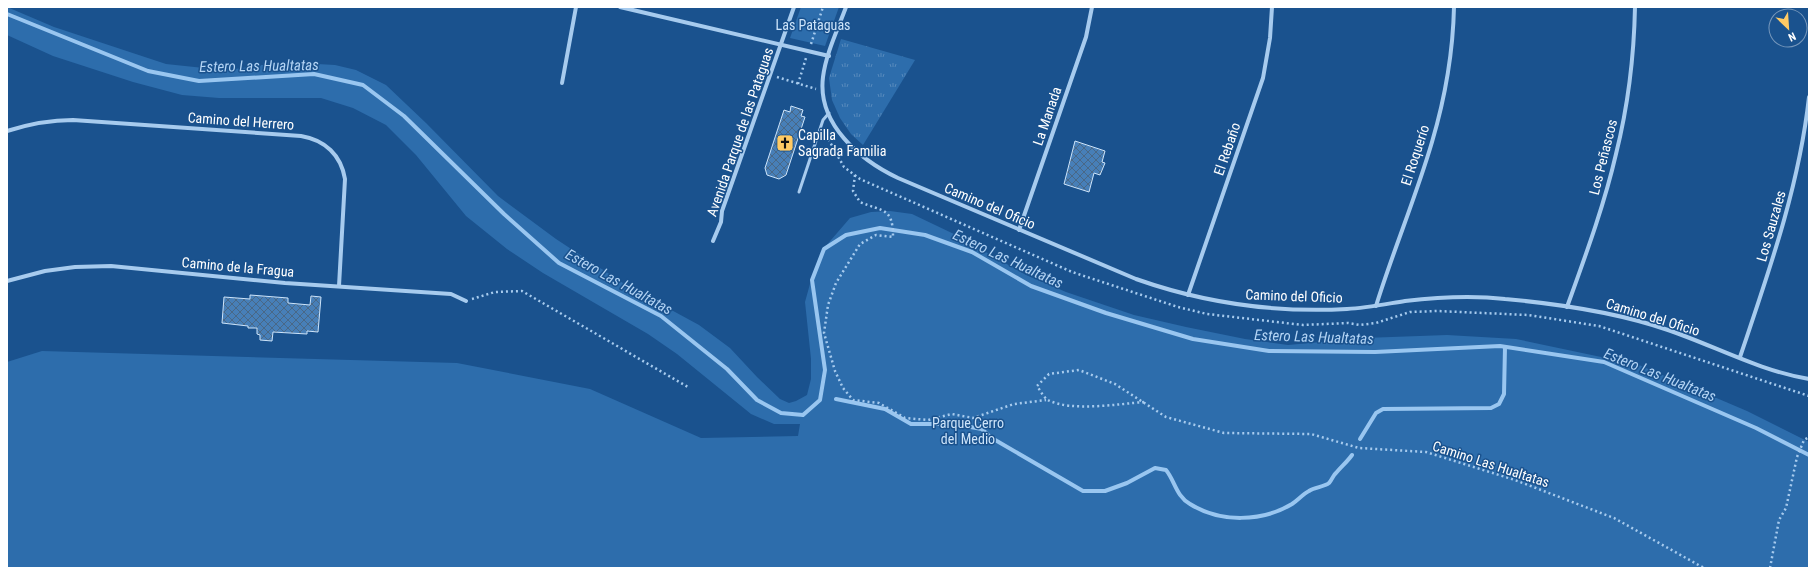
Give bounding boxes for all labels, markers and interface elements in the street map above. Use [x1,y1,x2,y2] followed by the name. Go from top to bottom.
[1768,8,1808,48] north arrow
[776,17,850,33] park label: Las Pataguas
[1786,29,1798,44] text: N
[704,46,776,218] street label: Avenida Parque de las Pataguas
[199,56,319,76] water label: Estero Las Hualtatas
[1030,85,1064,147] street label: La Manada
[187,109,295,133] street label: Camino del Herrero
[1586,118,1620,196] street label: Los Peñascos
[1211,120,1243,178] street label: El Rebaño
[1398,123,1432,187] street label: El Roquerío
[798,127,887,159] place label: Capilla Sagrada Familia
[775,133,795,153] church icon: Capilla Sagrada Familia
[942,180,1038,232] street label: Camino del Oficio
[1753,189,1789,263] street label: Los Sauzales
[950,226,1066,293] water label: Estero Las Hualtatas
[562,245,676,319] water label: Estero Las Hualtatas
[181,254,295,280] street label: Camino de la Fragua
[1245,286,1343,306] street label: Camino del Oficio
[1604,295,1702,339] street label: Camino del Oficio
[1254,326,1374,348] water label: Estero Las Hualtatas
[1601,344,1719,406] water label: Estero Las Hualtatas
[932,415,1004,447] park label: Parque Cerro del Medio
[1431,438,1551,490] street label: Camino Las Hualtatas

